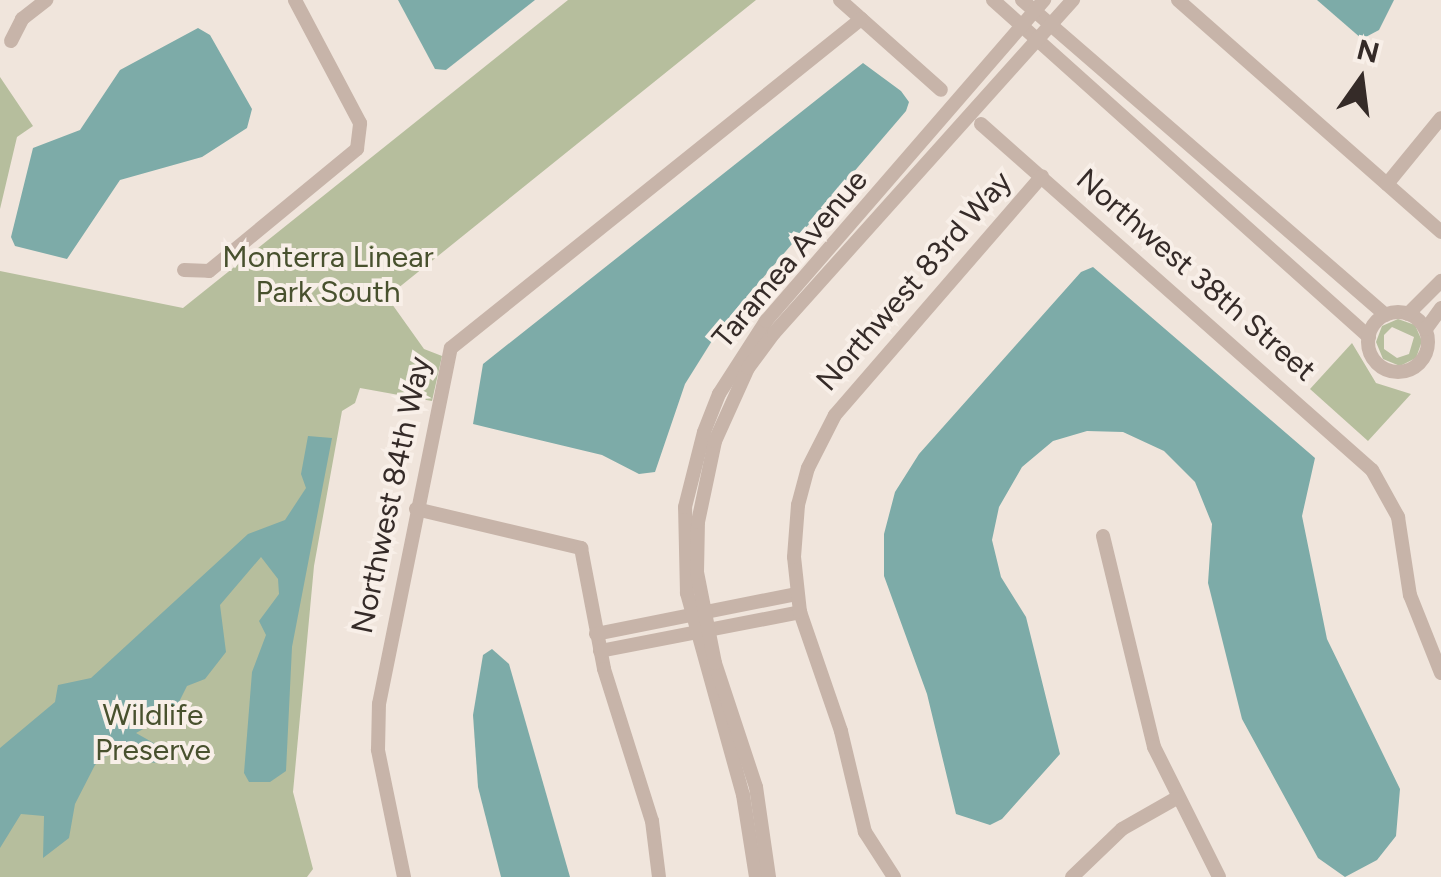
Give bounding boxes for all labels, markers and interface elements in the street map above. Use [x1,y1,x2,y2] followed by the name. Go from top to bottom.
[1311,30,1411,130] north arrow
[1354,32,1383,70] text: N
[1069,161,1323,389] street label: Northwest 38th Street
[705,163,875,355] street label: Taramea Avenue
[809,164,1019,398] street label: Northwest 83rd Way
[222,239,434,310] park label: Monterra Linear Park South
[344,353,438,637] street label: Northwest 84th Way
[95,697,211,768] park label: Wildlife Preserve

